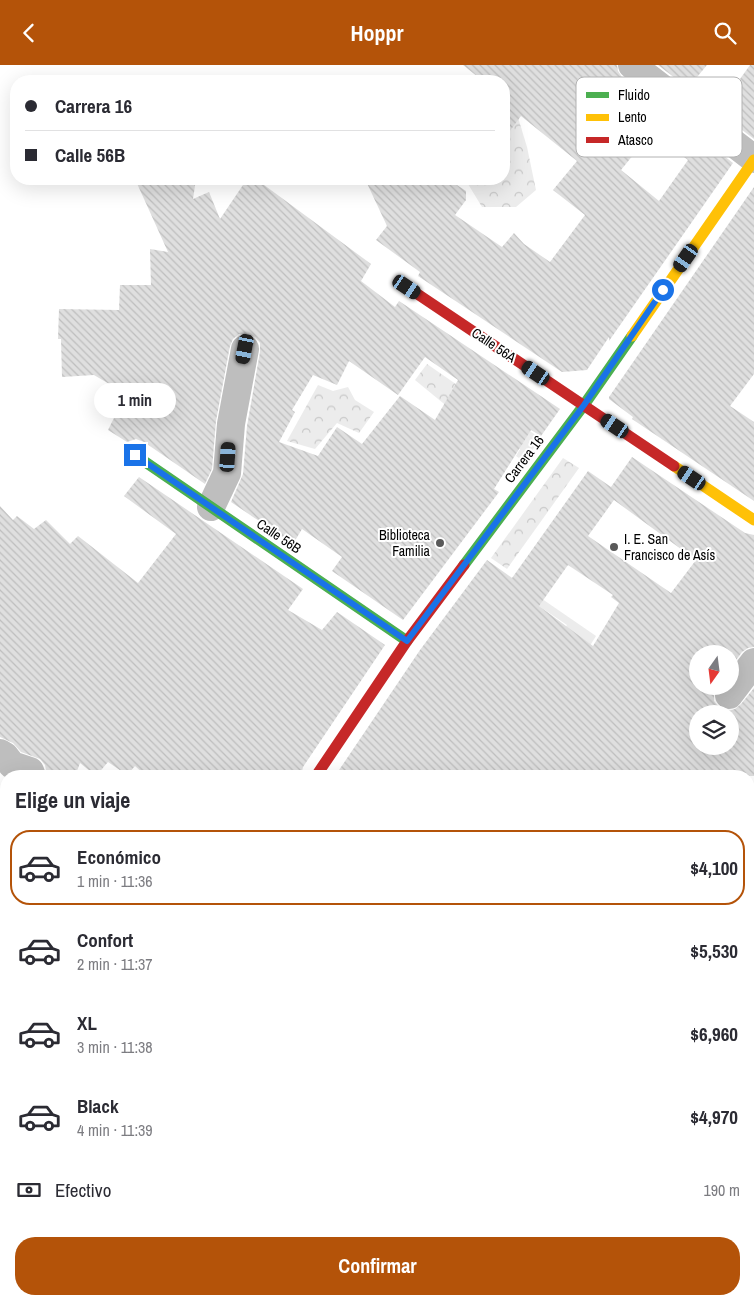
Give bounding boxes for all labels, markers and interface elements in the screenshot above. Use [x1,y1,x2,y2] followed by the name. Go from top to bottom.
[350,18,404,48] text: Hoppr
[15,19,43,47] icon: back
[711,19,739,47] icon: search
[576,77,742,157] legend
[618,86,650,104] text: Fluido
[55,93,132,119] text: Carrera 16
[618,108,647,126] text: Lento
[617,131,653,149] text: Atasco
[55,142,125,168] text: Calle 56B
[671,241,700,275] car
[390,272,423,302] car
[652,279,674,301] route start
[468,324,520,367] street label: Calle 56A
[234,333,255,365] car
[519,358,552,388] car
[94,383,176,417] callout: 1 min
[118,389,152,411] text: 1 min
[598,411,631,441] car
[500,432,548,486] street label: Carrera 16
[219,442,236,472] car
[124,444,146,466] route end
[675,463,708,493] car
[253,515,305,558] street label: Calle 56B
[379,526,431,560] place label: Biblioteca Familia
[624,530,716,564] place label: I. E. San Francisco de Asís
[434,537,446,549] marker: Biblioteca Familia
[608,541,620,553] marker: I. E. San Francisco de Asís
[689,645,739,695] north arrow
[689,645,739,755] map controls
[689,705,739,755] button: layers
[15,785,130,815] text: Elige un viaje
[77,844,161,870] text: Económico
[17,845,62,890] icon: car
[690,855,738,881] text: $4,100
[77,870,153,892] text: 1 min · 11:36
[77,927,133,953] text: Confort
[17,928,62,973] icon: car
[690,938,738,964] text: $5,530
[77,953,153,975] text: 2 min · 11:37
[77,1010,97,1036] text: XL
[17,1011,62,1056] icon: car
[690,1021,738,1047] text: $6,960
[77,1036,153,1058] text: 3 min · 11:38
[77,1093,119,1119] text: Black
[17,1094,62,1139] icon: car
[690,1104,738,1130] text: $4,970
[77,1119,153,1141] text: 4 min · 11:39
[15,1176,43,1204] icon: cash
[55,1177,111,1203] text: Efectivo
[704,1179,740,1201] text: 190 m
[15,1237,740,1295] button: Confirmar

